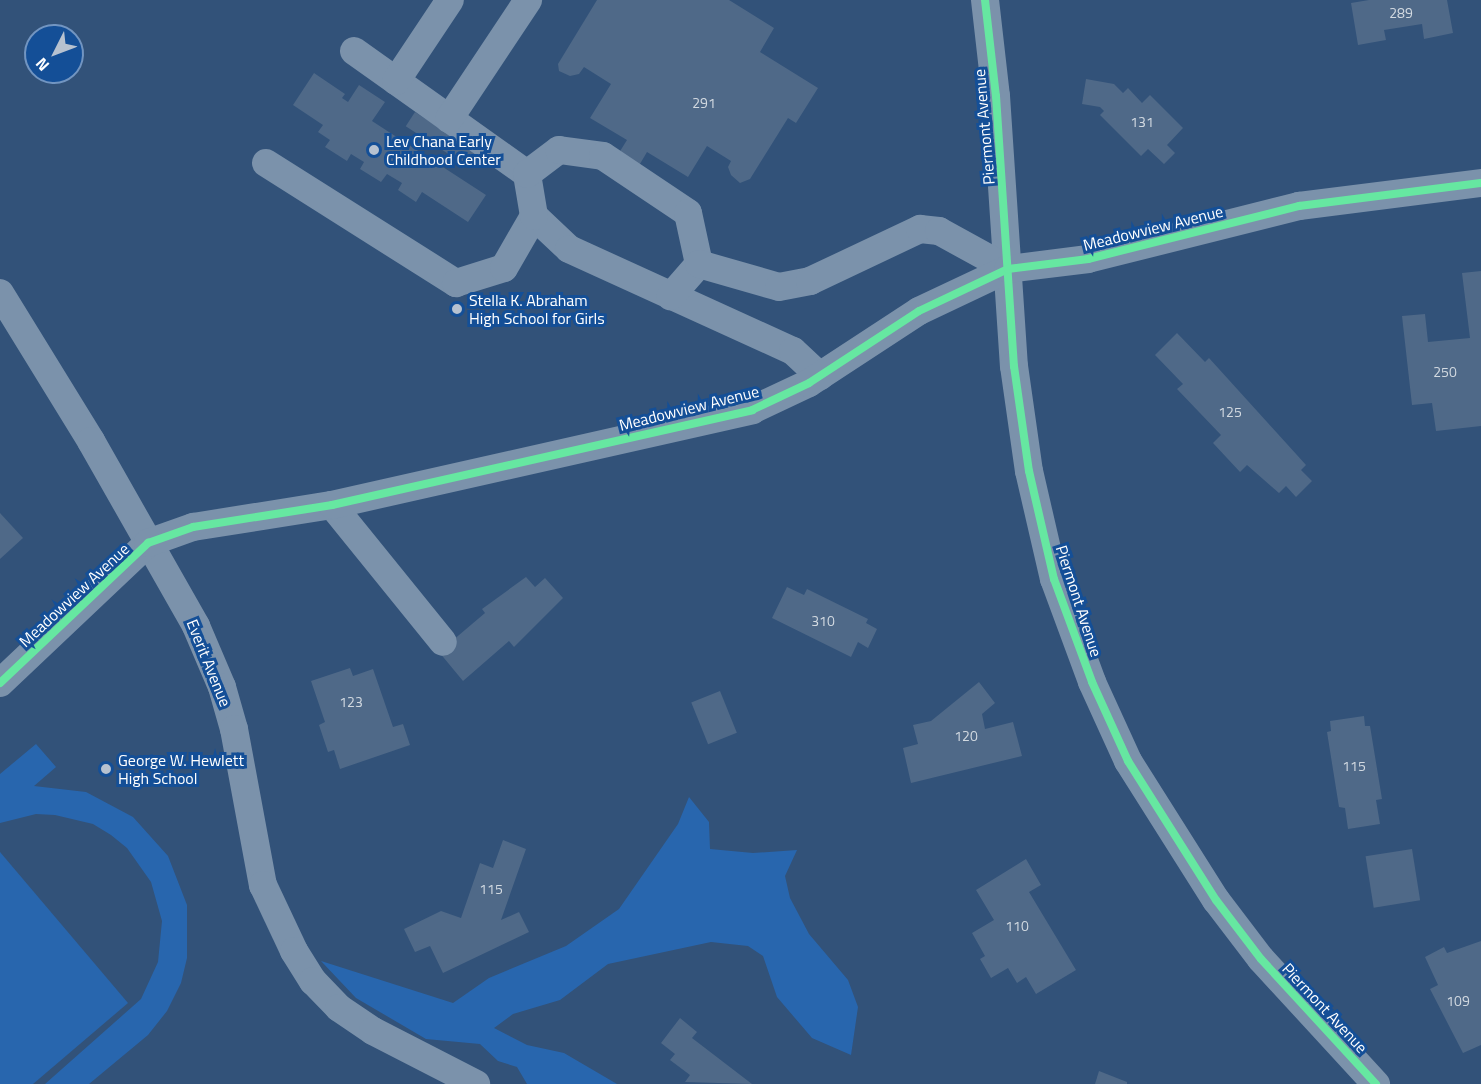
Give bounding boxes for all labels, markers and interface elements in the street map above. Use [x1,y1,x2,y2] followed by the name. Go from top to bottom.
[1389,5,1413,21] house number: 289
[24,24,84,84] north arrow
[29,53,55,77] text: N
[969,68,999,186] street label: Piermont Avenue
[692,95,716,111] house number: 291
[1130,114,1154,130] house number: 131
[386,131,501,169] place label: Lev Chana Early Childhood Center
[367,143,381,157] marker: Lev Chana Early Childhood Center
[1081,201,1225,255] street label: Meadowview Avenue
[469,290,605,328] place label: Stella K. Abraham High School for Girls
[450,302,464,316] marker: Stella K. Abraham High School for Girls
[1433,364,1457,380] house number: 250
[617,381,761,435] street label: Meadowview Avenue
[1218,404,1242,420] house number: 125
[15,539,133,651] street label: Meadowview Avenue
[1052,543,1106,659] street label: Piermont Avenue
[811,613,835,629] house number: 310
[183,617,235,709] street label: Everit Avenue
[339,694,363,710] house number: 123
[954,728,978,744] house number: 120
[118,750,244,788] place label: George W. Hewlett High School
[1342,758,1366,774] house number: 115
[99,762,113,776] marker: George W. Hewlett High School
[479,881,503,897] house number: 115
[1005,918,1029,934] house number: 110
[1278,959,1372,1057] street label: Piermont Avenue
[1446,993,1470,1009] house number: 109

